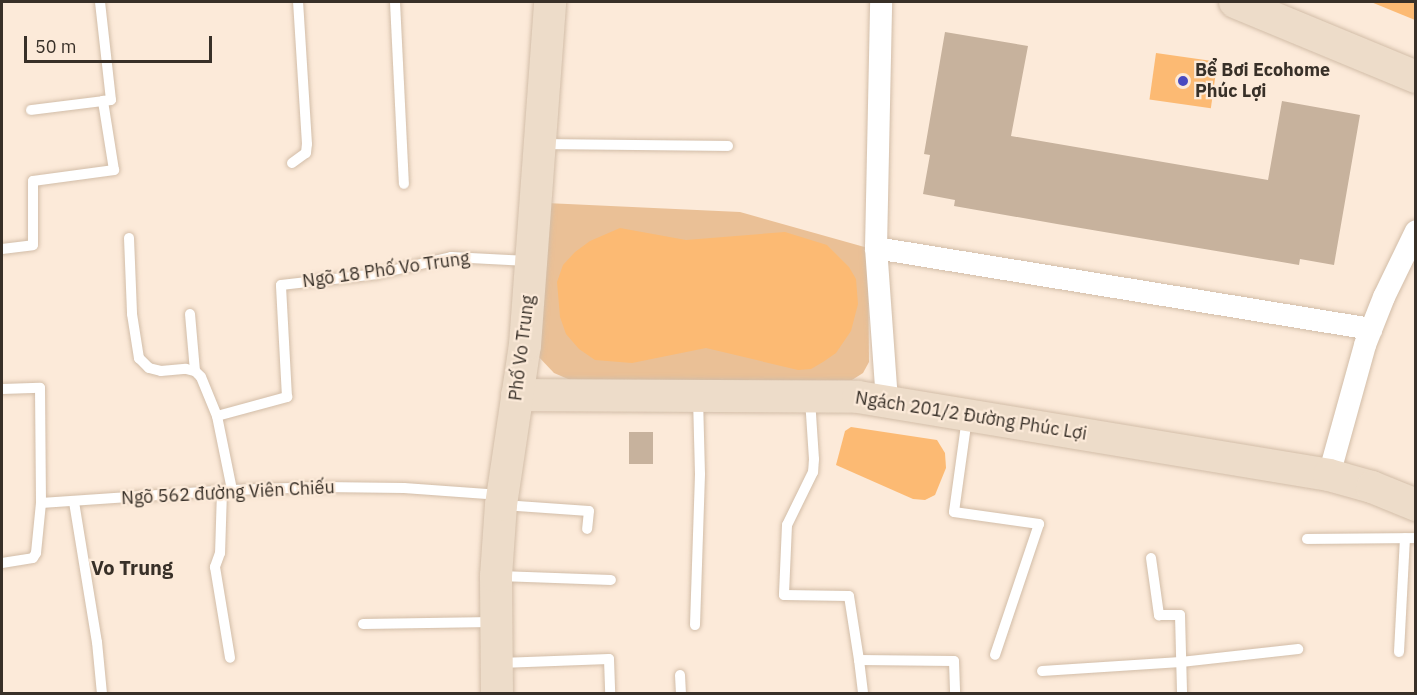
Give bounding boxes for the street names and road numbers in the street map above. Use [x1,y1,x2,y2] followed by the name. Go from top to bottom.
[301,248,471,292] street label: Ngõ 18 Phố Vo Trung
[505,294,539,402] street label: Phố Vo Trung
[854,387,1088,445] street label: Ngách 201/2 Đường Phúc Lợi
[121,477,335,509] street label: Ngõ 562 đường Viên Chiếu

